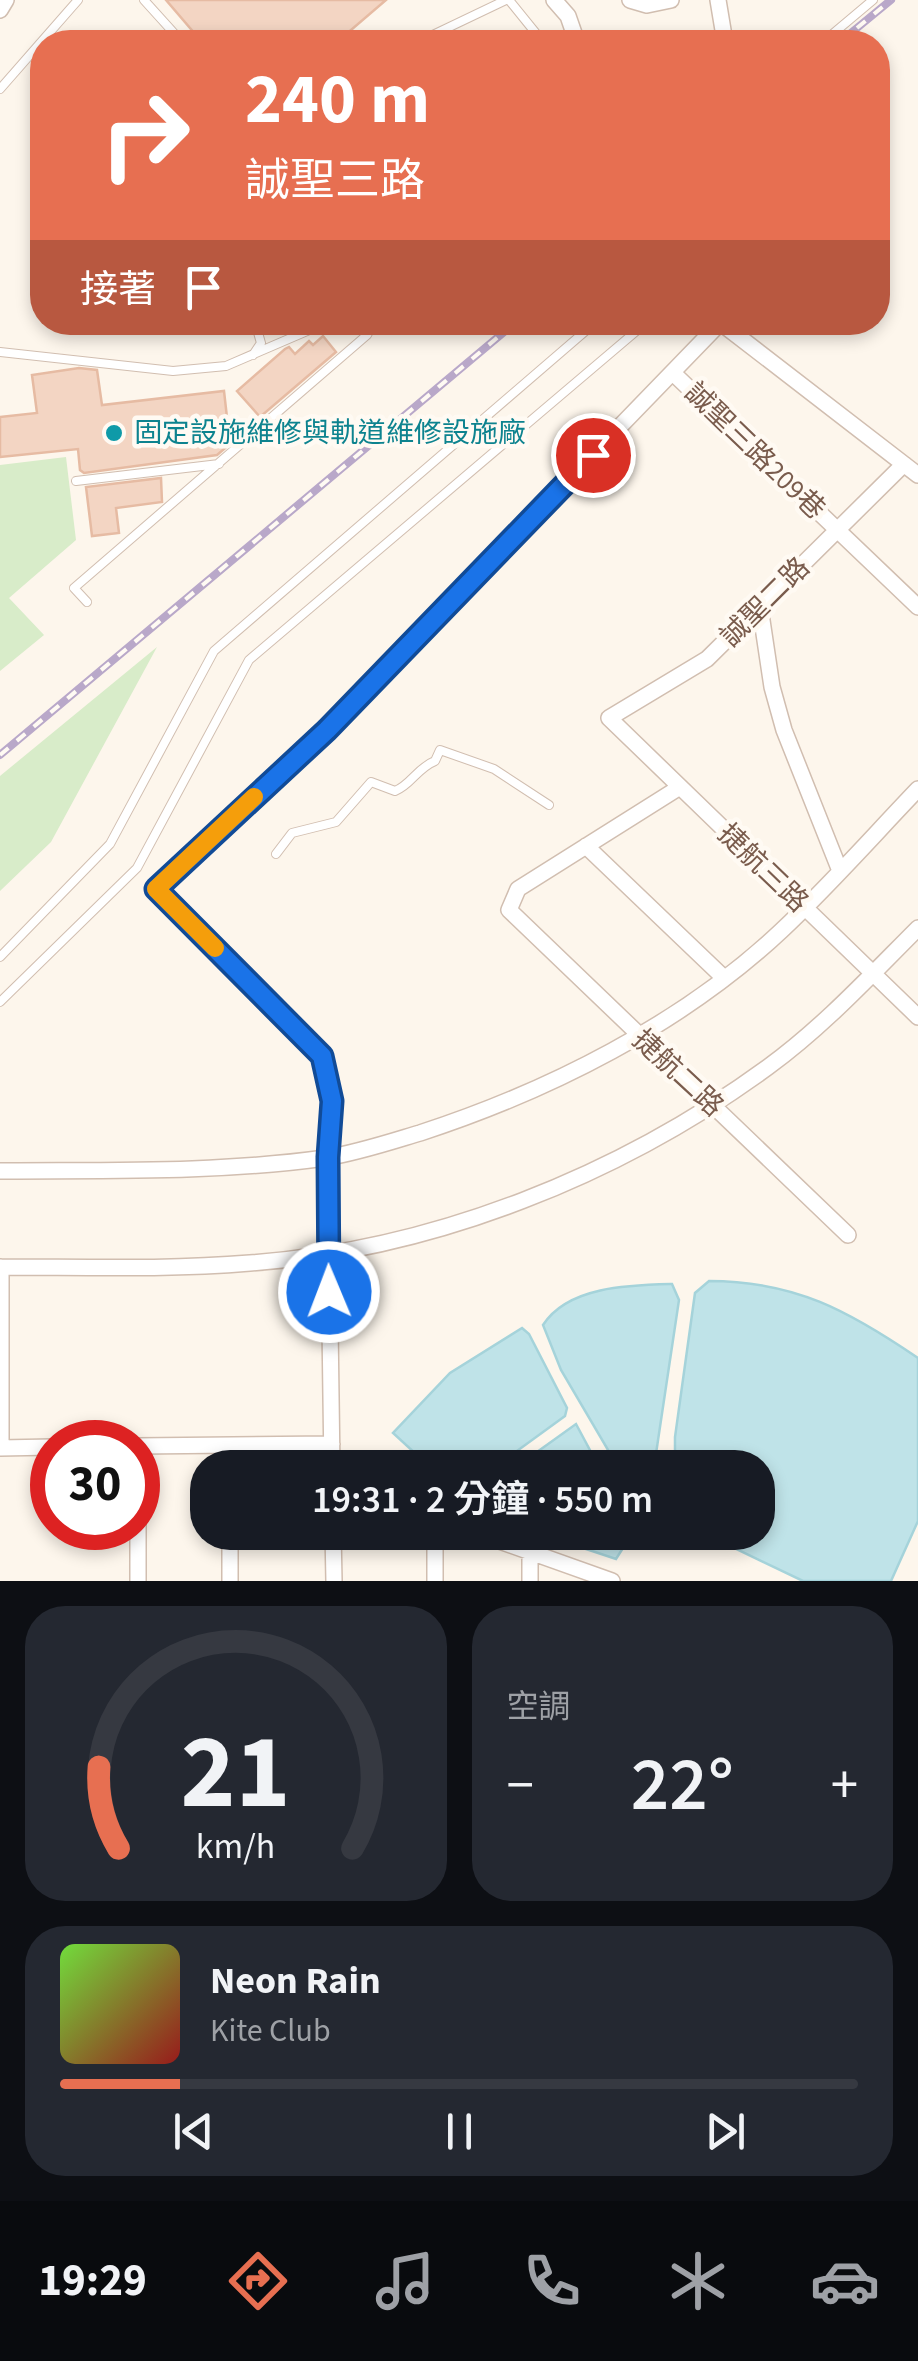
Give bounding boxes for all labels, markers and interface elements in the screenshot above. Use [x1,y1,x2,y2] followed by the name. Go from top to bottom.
[245,50,430,150] text: 240 m
[80,70,210,200] icon: right
[245,149,425,213] text: 誠聖三路
[176,260,231,315] icon: arrive
[80,263,156,317] text: 接著
[676,373,834,529] street label: 誠聖三路209巷
[134,413,526,453] place label: 固定設施維修與軌道維修設施廠
[551,413,636,498] pin
[103,422,125,444] marker: 固定設施維修與軌道維修設施廠
[566,428,621,483] icon: arrive
[711,548,819,656] street label: 誠聖二路
[709,815,817,921] street label: 捷航三路
[623,1020,733,1126] street label: 捷航二路
[277,1240,381,1344] position arrow
[30,1420,160,1550] speed limit sign: 30
[312,1473,653,1527] text: 19:31 · 2 分鐘 · 550 m
[507,1684,571,1730] text: 空調
[181,1700,291,1848] text: 21
[631,1732,734,1839] text: 22°
[507,1747,534,1825] text: −
[831,1747,858,1825] text: +
[196,1821,275,1872] text: km/h
[210,1954,381,2008] text: Neon Rain
[210,2008,331,2054] text: Kite Club
[166,2104,221,2159] icon: previous
[432,2104,487,2159] icon: pause
[698,2104,753,2159] icon: next
[223,2246,293,2316] icon: directions
[370,2246,440,2316] icon: music
[517,2246,587,2316] icon: phone
[663,2246,733,2316] icon: climate
[810,2246,880,2316] icon: car
[38,2249,147,2313] text: 19:29

